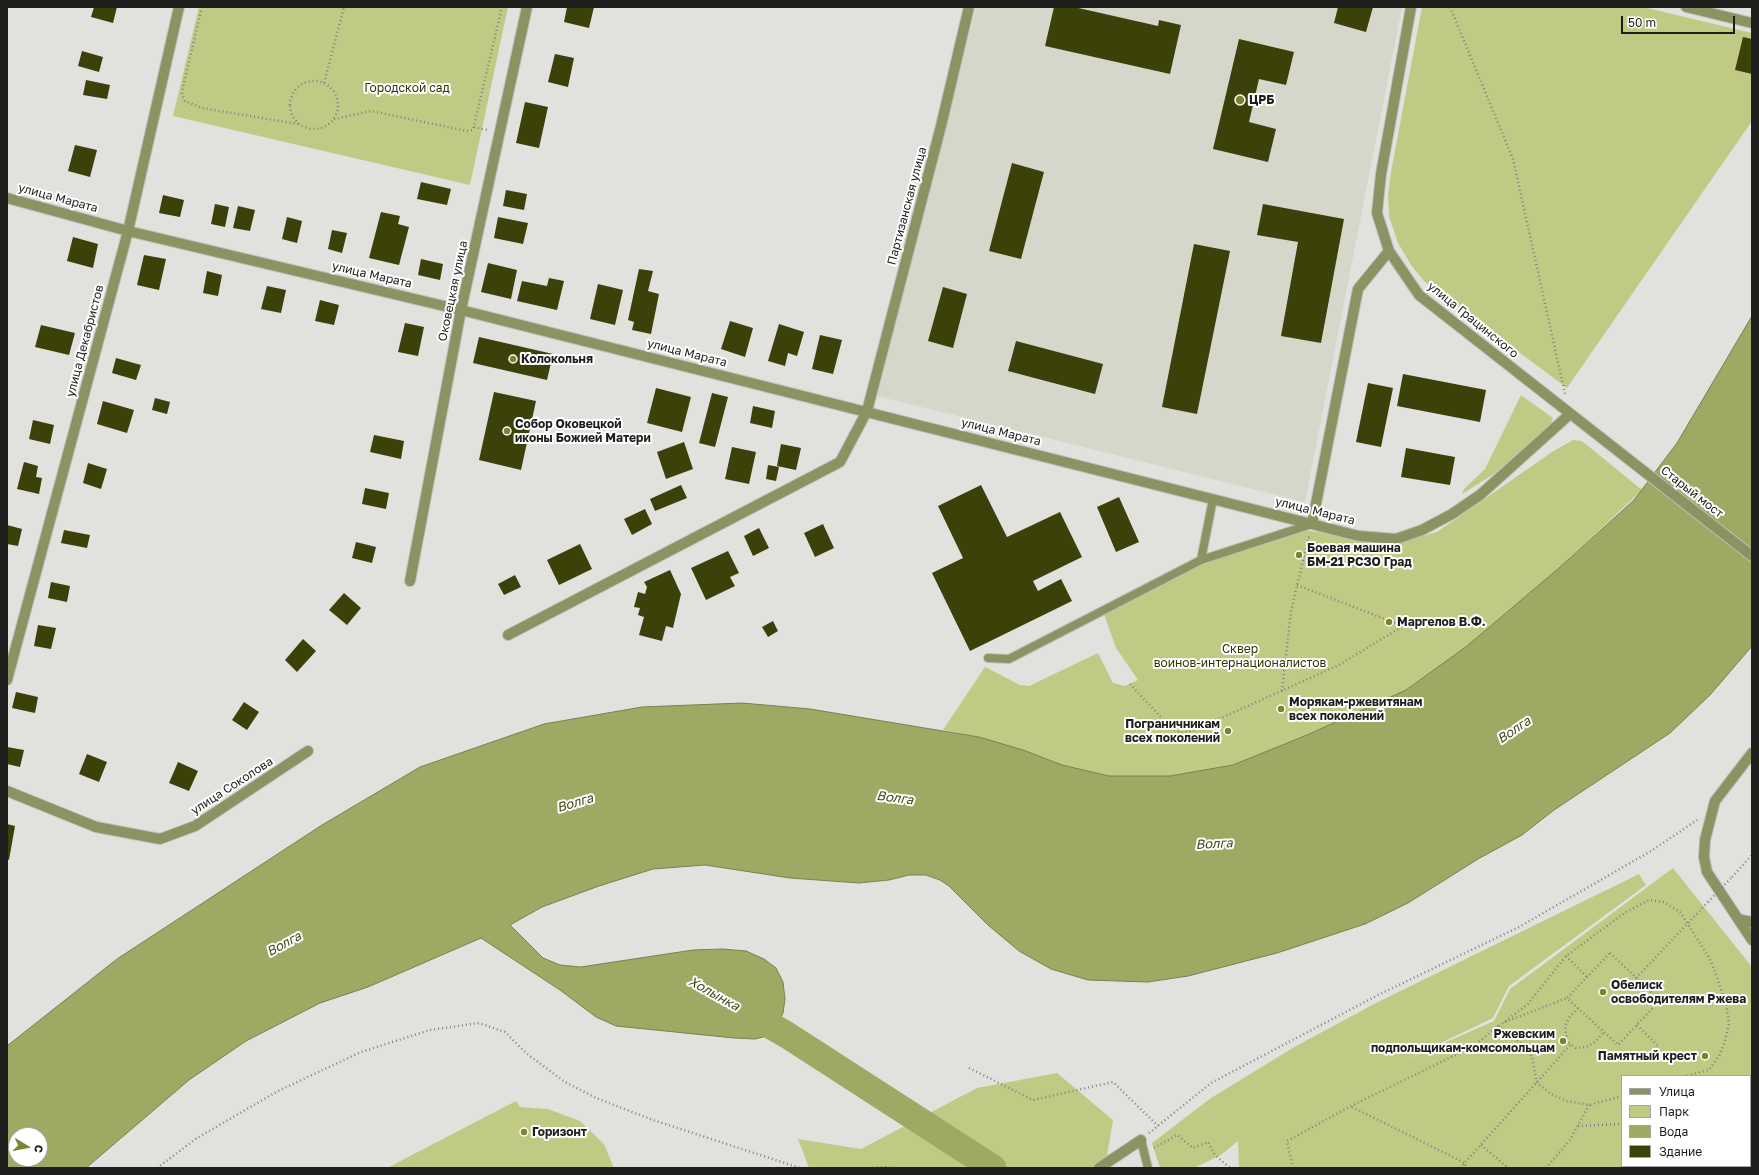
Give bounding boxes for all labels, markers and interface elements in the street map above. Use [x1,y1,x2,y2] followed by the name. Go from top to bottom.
[1623,8,1737,34] scale bar
[1628,15,1656,30] text: 50 m
[364,81,450,95] park label: Городской сад
[1249,93,1275,107] place label: ЦРБ
[1234,94,1246,106] marker: ЦРБ
[884,145,930,267] street label: Партизанская улица
[17,180,99,216] street label: улица Марата
[435,239,471,343] street label: Оковецкая улица
[331,259,413,291] street label: улица Марата
[1425,279,1521,361] street label: улица Грацинского
[63,283,107,399] street label: улица Декабристов
[646,336,728,370] street label: улица Марата
[521,352,593,366] place label: Колокольня
[508,354,518,364] marker: Колокольня
[960,415,1042,449] street label: улица Марата
[515,417,651,445] place label: Собор Оковецкой иконы Божией Матери
[502,426,512,436] marker: Собор Оковецкой иконы Божией Матери
[1658,463,1726,521] street label: Старый мост
[1274,494,1356,528] street label: улица Марата
[1307,541,1412,569] place label: Боевая машина БМ-21 РСЗО Град
[1294,550,1304,560] marker: Боевая машина БМ-21 РСЗО Град
[1397,615,1485,629] place label: Маргелов В.Ф.
[1384,617,1394,627] marker: Маргелов В.Ф.
[1154,642,1326,670] park label: Сквер воинов-интернационалистов
[1289,695,1422,723] place label: Морякам-ржевитянам всех поколений
[1276,704,1286,714] marker: Морякам-ржевитянам всех поколений
[1494,713,1534,747] water label: Волга
[1125,717,1220,745] place label: Пограничникам всех поколений
[1223,726,1233,736] marker: Пограничникам всех поколений
[188,754,276,818] street label: улица Соколова
[876,788,914,808] water label: Волга
[555,790,595,816] water label: Волга
[1195,835,1233,853] water label: Волга
[264,928,304,960] water label: Волга
[686,974,742,1014] water label: Холынка
[1611,978,1746,1006] place label: Обелиск освободителям Ржева
[1598,987,1608,997] marker: Обелиск освободителям Ржева
[1371,1027,1555,1055] place label: Ржевским подпольщикам-комсомольцам
[1558,1036,1568,1046] marker: Ржевским подпольщикам-комсомольцам
[1598,1049,1697,1063] place label: Памятный крест
[1700,1051,1710,1061] marker: Памятный крест
[1621,1075,1751,1167] legend
[1659,1084,1695,1099] text: Улица
[1659,1104,1689,1119] text: Парк
[1659,1124,1688,1139] text: Вода
[532,1125,587,1139] place label: Горизонт
[8,1127,48,1167] north arrow
[519,1127,529,1137] marker: Горизонт
[32,1144,46,1154] text: С
[1659,1144,1702,1159] text: Здание

